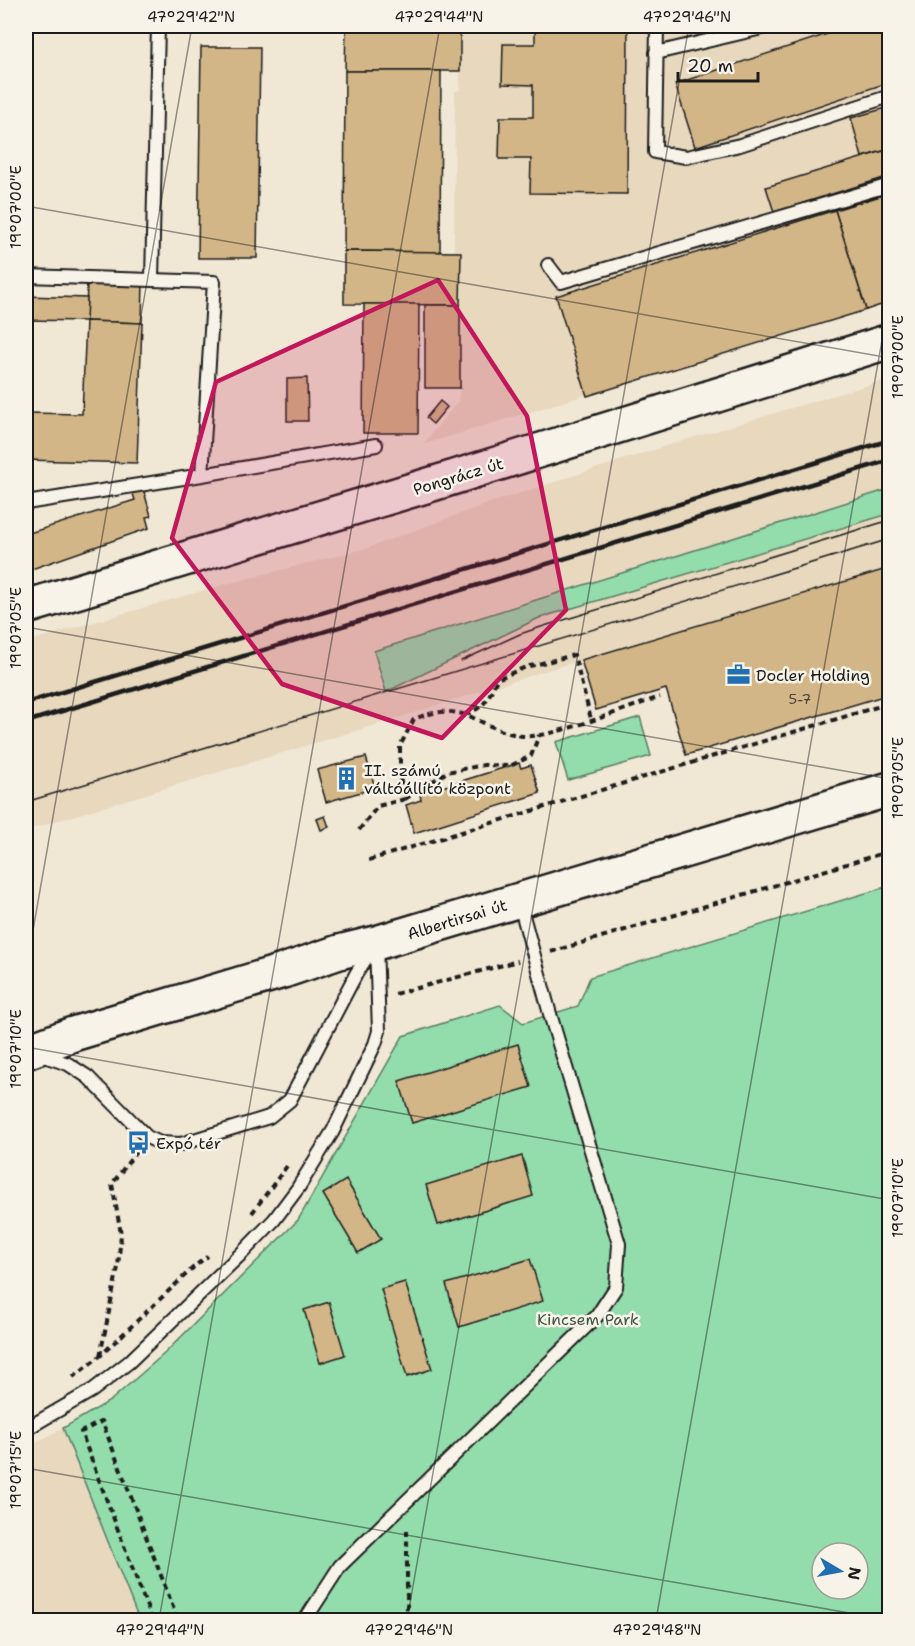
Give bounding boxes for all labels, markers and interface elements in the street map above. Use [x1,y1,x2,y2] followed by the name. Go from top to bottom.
[147,7,235,27] text: 47°29'42"N
[395,7,483,27] text: 47°29'44"N
[643,7,731,27] text: 47°29'46"N
[678,45,758,83] scale bar
[687,54,733,78] text: 20 m
[6,165,26,249] text: 19°07'00"E
[888,315,908,399] text: 19°07'00"E
[411,453,506,500] street label: Pongrácz út
[6,587,26,669] text: 19°07'05"E
[725,662,751,688] office icon: Docler Holding
[756,665,870,686] place label: Docler Holding
[789,690,811,708] house number: 5-7
[888,737,908,819] text: 19°07'05"E
[364,760,511,799] place label: II. számú váltóállító központ
[333,766,359,792] building icon: II. számú váltóállító központ
[405,894,510,945] street label: Albertirsai út
[6,1009,26,1089] text: 19°07'10"E
[125,1130,151,1156] bus stop icon: Expó tér
[156,1133,221,1154] place label: Expó tér
[888,1158,908,1238] text: 19°07'10"E
[537,1309,639,1330] park label: Kincsem Park
[6,1431,26,1509] text: 19°07'15"E
[810,1541,870,1601] north arrow
[843,1565,866,1582] text: N
[116,1620,204,1640] text: 47°29'44"N
[365,1620,453,1640] text: 47°29'46"N
[613,1620,701,1640] text: 47°29'48"N

